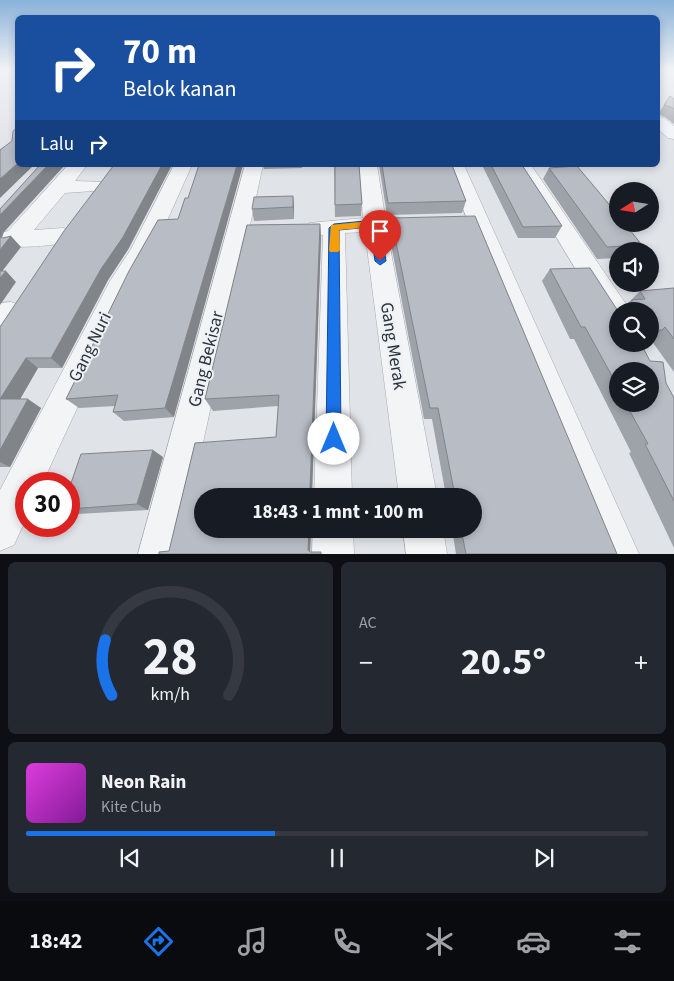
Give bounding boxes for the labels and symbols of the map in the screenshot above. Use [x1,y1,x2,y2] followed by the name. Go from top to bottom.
[609,182,659,232] north arrow
[359,210,401,261] pin
[374,300,412,392] street label: Gang Merak
[62,308,118,386] street label: Gang Nuri
[182,308,230,410] street label: Gang Bekisar
[307,412,359,464] position arrow
[15,472,80,537] speed limit sign: 30

